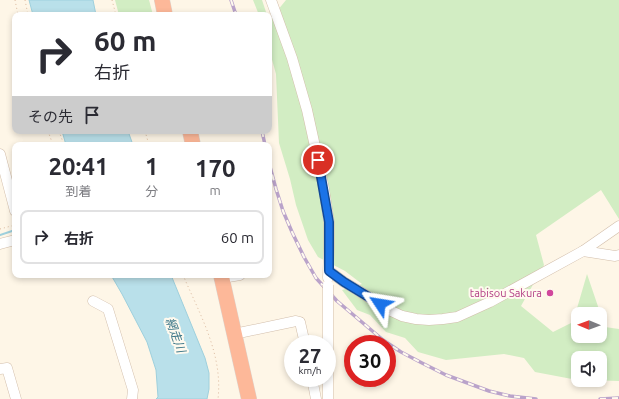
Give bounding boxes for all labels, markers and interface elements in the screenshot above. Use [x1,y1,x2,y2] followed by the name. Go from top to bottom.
[94,25,156,56] text: 60 m
[28,28,80,80] icon: right
[94,62,130,82] text: 右折
[81,104,103,126] icon: arrive
[28,108,73,125] text: その先
[301,143,335,177] pin
[307,149,329,171] icon: arrive
[48,153,109,180] text: 20:41
[145,153,158,180] text: 1
[195,155,236,182] text: 170
[210,183,221,197] text: m
[65,184,91,198] text: 到着
[145,184,158,198] text: 分
[30,226,52,248] icon: right
[221,229,254,246] text: 60 m
[64,230,94,247] text: 右折
[359,283,401,325] position arrow
[470,287,542,299] place label: tabisou Sakura
[545,288,555,298] marker: tabisou Sakura
[571,307,607,343] north arrow
[571,307,607,387] map controls
[164,316,189,356] water label: 網走川
[344,335,396,387] speed limit sign: 30
[299,344,321,367] text: 27
[571,351,607,387] button: sound
[298,365,322,376] text: km/h

